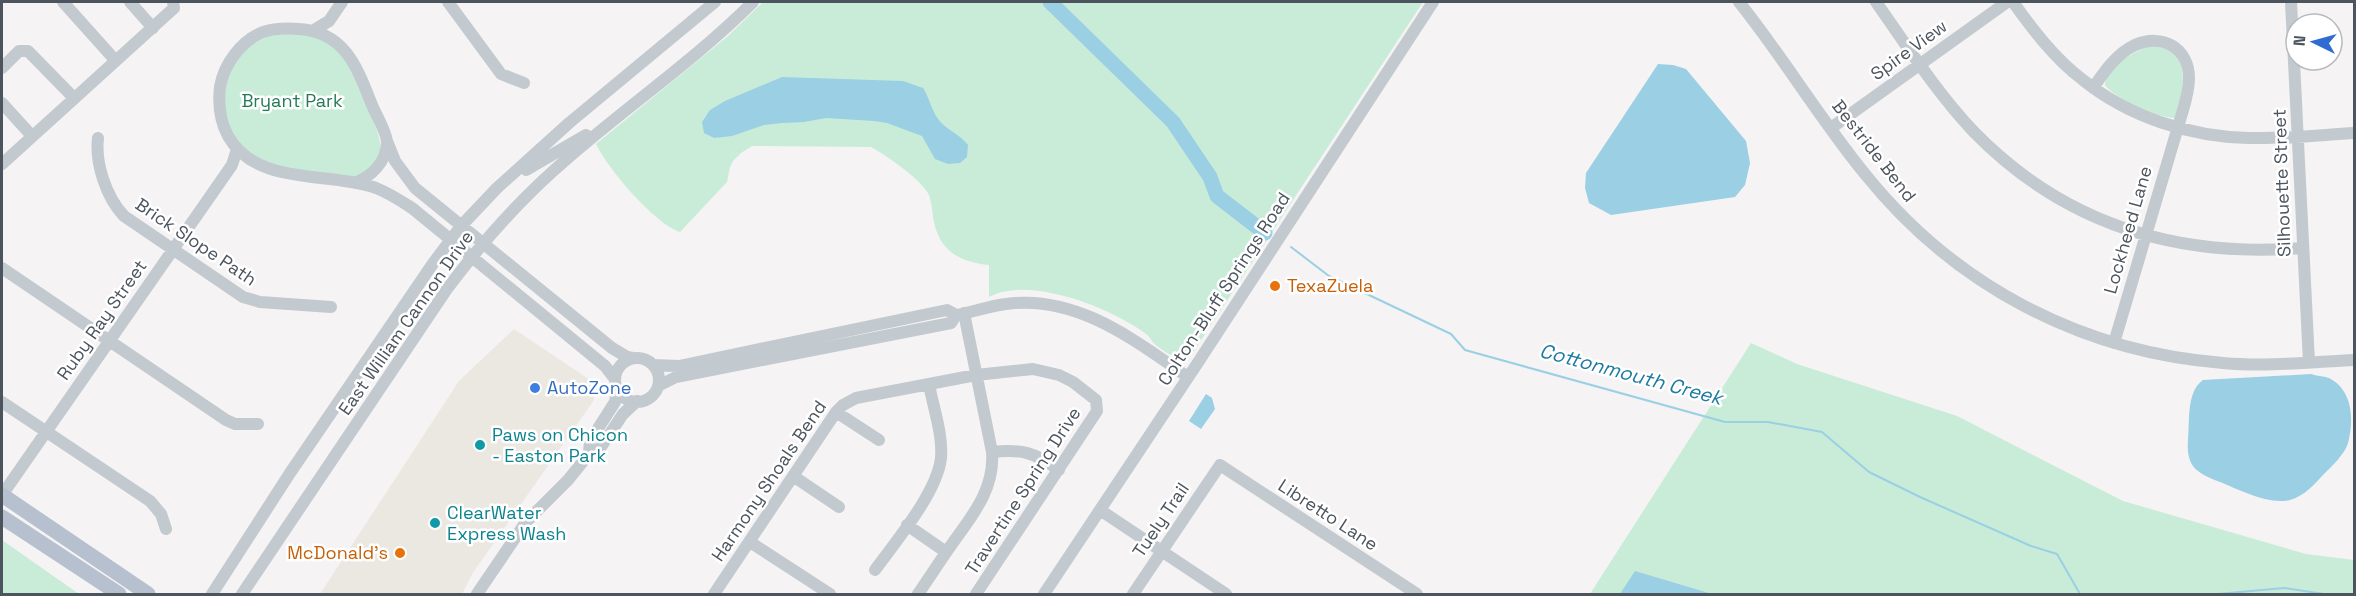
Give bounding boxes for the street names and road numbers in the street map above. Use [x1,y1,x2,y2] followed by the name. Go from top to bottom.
[1866,14,1951,85] street label: Spire View
[1827,95,1921,206] street label: Bestride Bend
[2267,109,2296,257] street label: Silhouette Street
[2098,163,2157,296] street label: Lockheed Lane
[1152,188,1295,390] street label: Colton-Bluff Springs Road
[131,193,261,291] street label: Brick Slope Path
[333,226,478,419] street label: East William Cannon Drive
[52,255,152,384] street label: Ruby Ray Street
[706,396,831,566] street label: Harmony Shoals Bend
[960,402,1085,579] street label: Travertine Spring Drive
[1274,474,1383,555] street label: Libretto Lane
[1127,478,1194,562] street label: Tuely Trail

